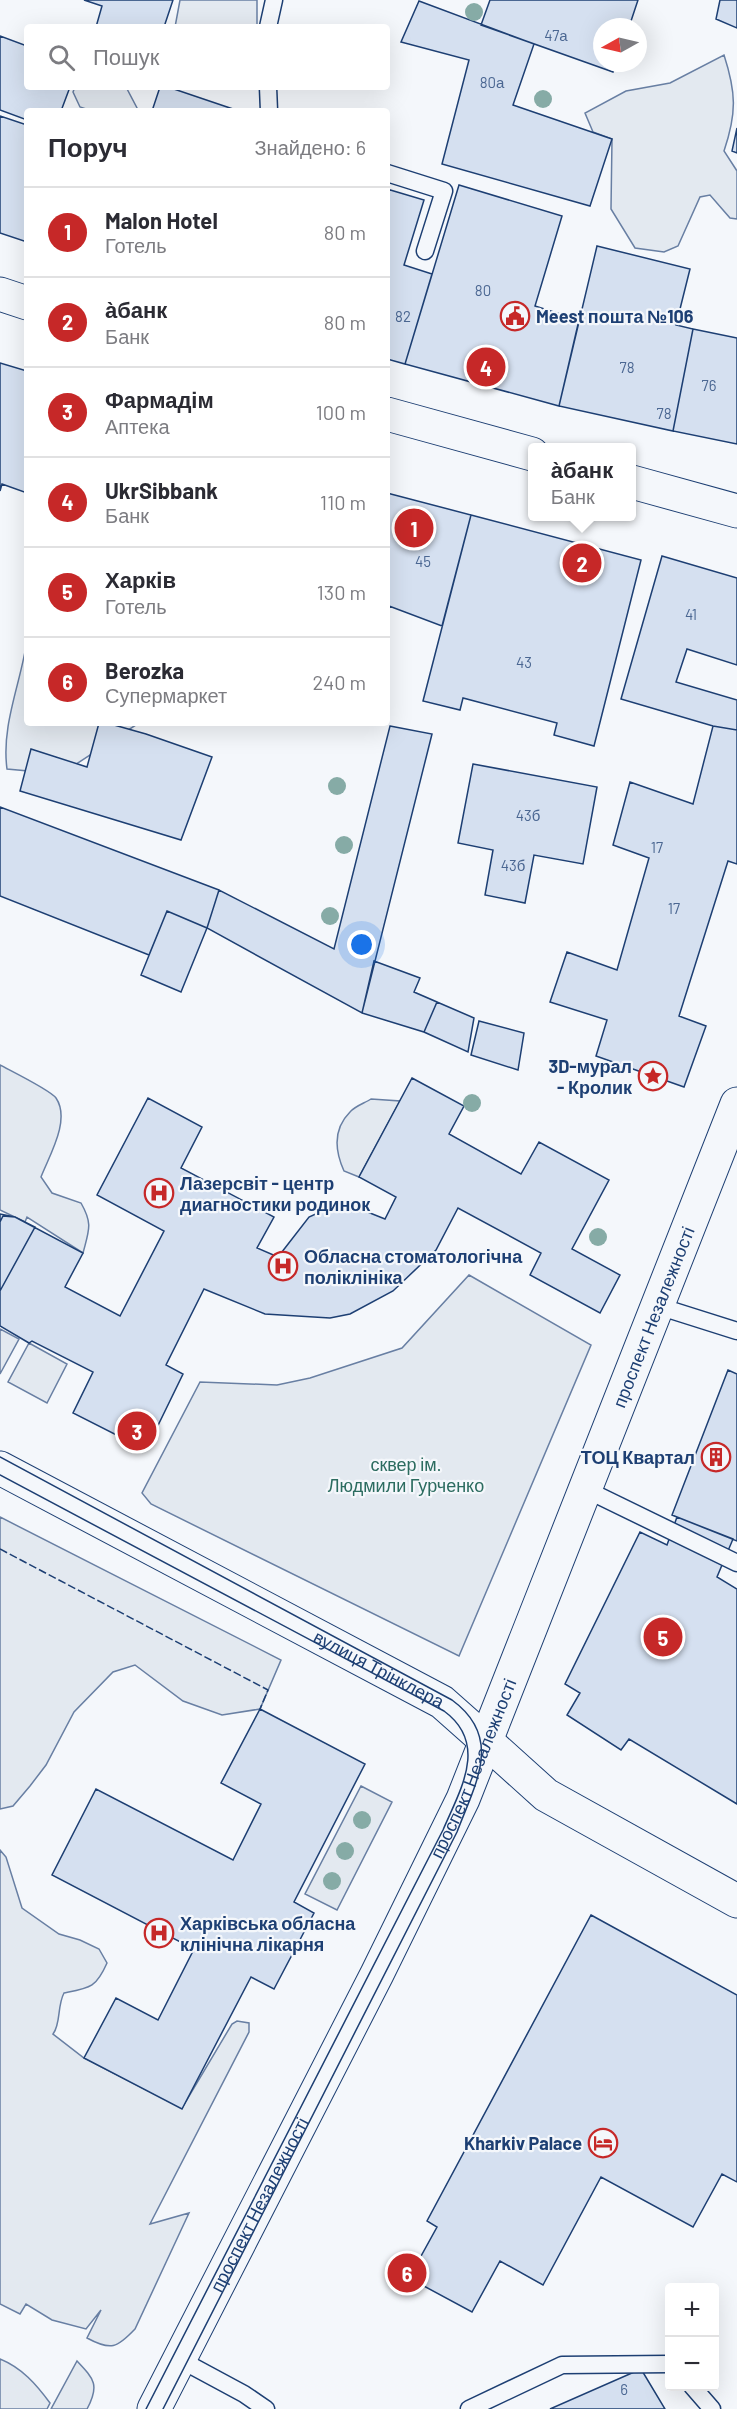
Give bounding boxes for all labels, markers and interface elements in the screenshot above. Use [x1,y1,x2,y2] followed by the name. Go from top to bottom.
[593,18,647,72] north arrow
[24,24,390,90] search box
[544,26,568,44] house number: 47а
[45,41,78,74] icon: search
[93,43,159,69] text: Пошук
[480,73,505,91] house number: 80а
[48,131,128,162] text: Поруч
[255,135,366,159] text: Знайдено: 6
[105,207,218,233] text: Malon Hotel
[64,220,71,244] text: 1
[324,220,366,244] text: 80 m
[105,233,167,257] text: Готель
[475,281,491,299] house number: 80
[105,296,167,322] text: а̀банк
[499,300,531,332] public building icon: Meest пошта №106
[536,305,694,327] place label: Meest пошта №106
[395,307,411,325] house number: 82
[62,310,73,334] text: 2
[324,310,366,334] text: 80 m
[105,324,149,348] text: Банк
[466,344,506,389] pin: 4
[620,358,634,376] house number: 78
[702,376,716,394] house number: 76
[105,386,214,412] text: Фармадім
[62,400,73,424] text: 3
[316,400,366,424] text: 100 m
[657,404,671,422] house number: 78
[105,414,170,438] text: Аптека
[528,443,636,521] popup
[551,456,613,482] text: а̀банк
[105,477,218,503] text: UkrSibbank
[551,484,595,508] text: Банк
[61,490,74,514] text: 4
[320,490,366,514] text: 110 m
[105,503,149,527] text: Банк
[394,506,434,550] pin: 1
[562,540,602,586] pin: 2
[415,552,431,570] house number: 45
[105,566,176,592] text: Харків
[62,580,73,604] text: 5
[317,580,366,604] text: 130 m
[105,594,167,618] text: Готель
[685,605,697,623] house number: 41
[516,653,532,671] house number: 43
[105,657,184,683] text: Berozka
[62,670,73,694] text: 6
[312,670,366,694] text: 240 m
[105,683,227,707] text: Супермаркет
[516,806,540,824] house number: 43б
[651,838,663,856] house number: 17
[501,856,525,874] house number: 43б
[668,899,680,917] house number: 17
[347,930,376,959] your location
[549,1055,633,1098] place label: 3D-мурал - Кролик
[637,1060,669,1092] place icon: 3D-мурал - Кролик
[180,1172,371,1215] place label: Лазерсвіт - центр диагностики родинок
[143,1177,175,1209] hospital icon: Лазерсвіт - центр диагностики родинок
[607,1223,699,1411] street label: проспект Незалежності
[304,1245,523,1288] place label: Обласна стоматологічна поліклініка
[267,1250,299,1282] hospital icon: Обласна стоматологічна поліклініка
[118,1408,156,1454] pin: 3
[700,1441,732,1473] building icon: ТОЦ Квартал
[581,1446,695,1468] place label: ТОЦ Квартал
[328,1453,484,1496] park label: сквер ім. Людмили Гурченко
[644,1614,682,1660] pin: 5
[310,1625,449,1713] street label: вулиця Трінклера
[425,1675,520,1862] street label: проспект Незалежності
[180,1912,356,1955] place label: Харківська обласна клінічна лікарня
[143,1917,175,1949] hospital icon: Харківська обласна клінічна лікарня
[205,2113,313,2295] street label: проспект Незалежності
[587,2127,619,2159] hotel icon: Kharkiv Palace
[464,2132,582,2154] place label: Kharkiv Palace
[388,2250,426,2296] pin: 6
[665,2283,719,2391] map controls
[665,2283,719,2337] button: +
[665,2337,719,2391] button: −
[620,2380,628,2398] house number: 6

